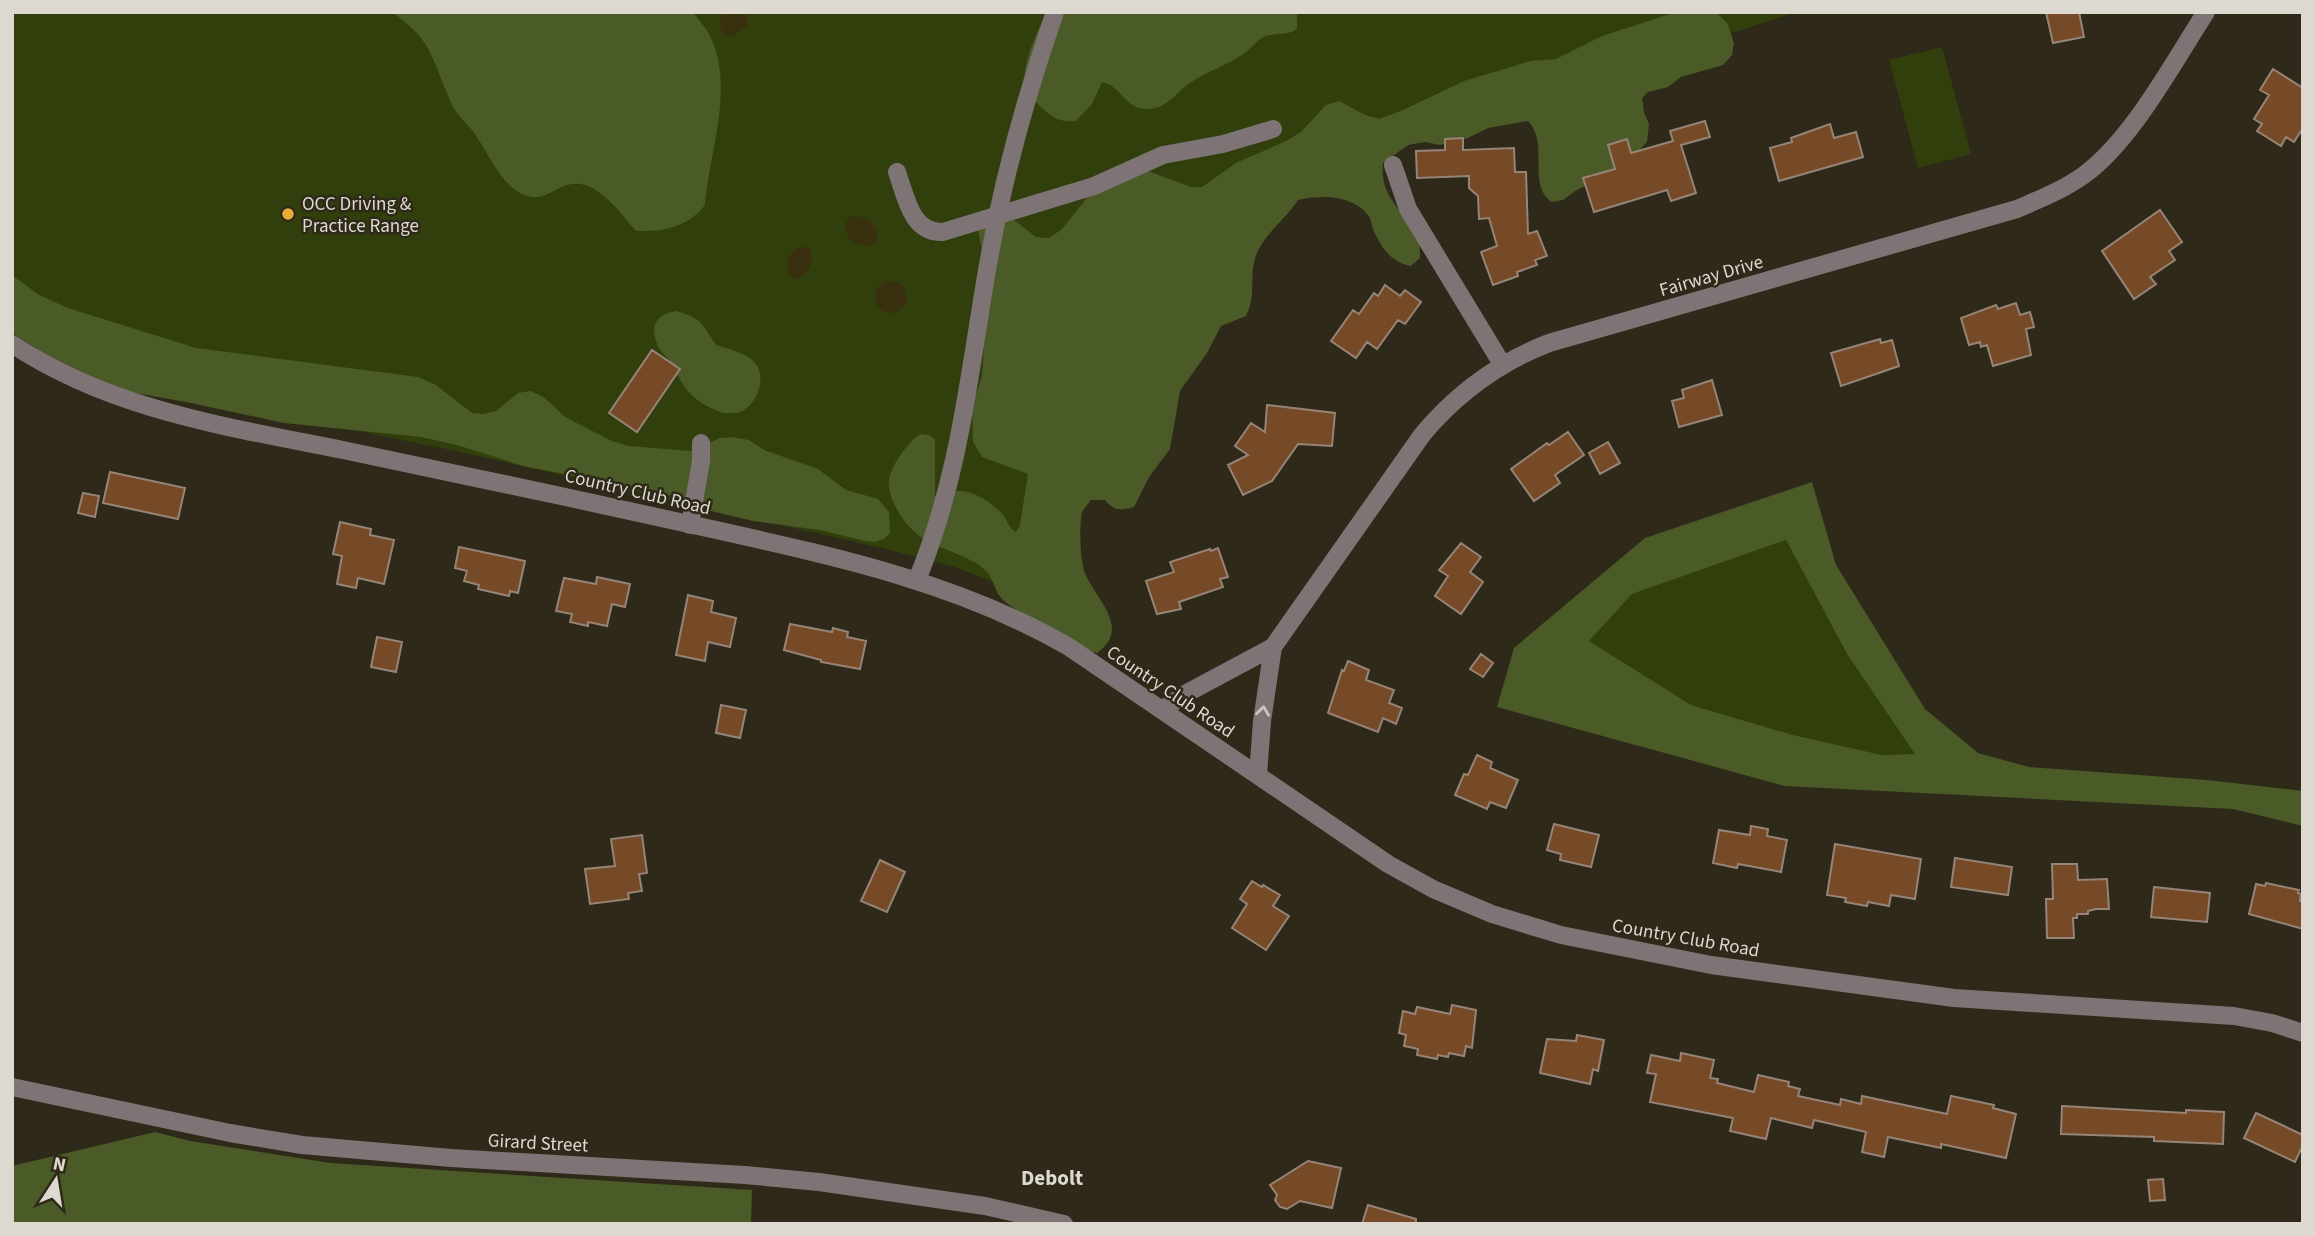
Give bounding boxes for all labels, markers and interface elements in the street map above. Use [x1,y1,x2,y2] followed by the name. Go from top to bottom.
[302,191,419,240] place label: OCC Driving & Practice Range
[280,206,296,222] marker: OCC Driving & Practice Range
[1656,249,1766,304] street label: Fairway Drive
[562,463,713,522] street label: Country Club Road
[1101,639,1240,745] street label: Country Club Road
[1256,705,1271,716] one-way arrow
[1610,912,1762,965] street label: Country Club Road
[487,1127,589,1160] street label: Girard Street
[21,1145,91,1215] north arrow
[50,1150,68,1179] text: N
[1021,1163,1083,1193] district label: Debolt

